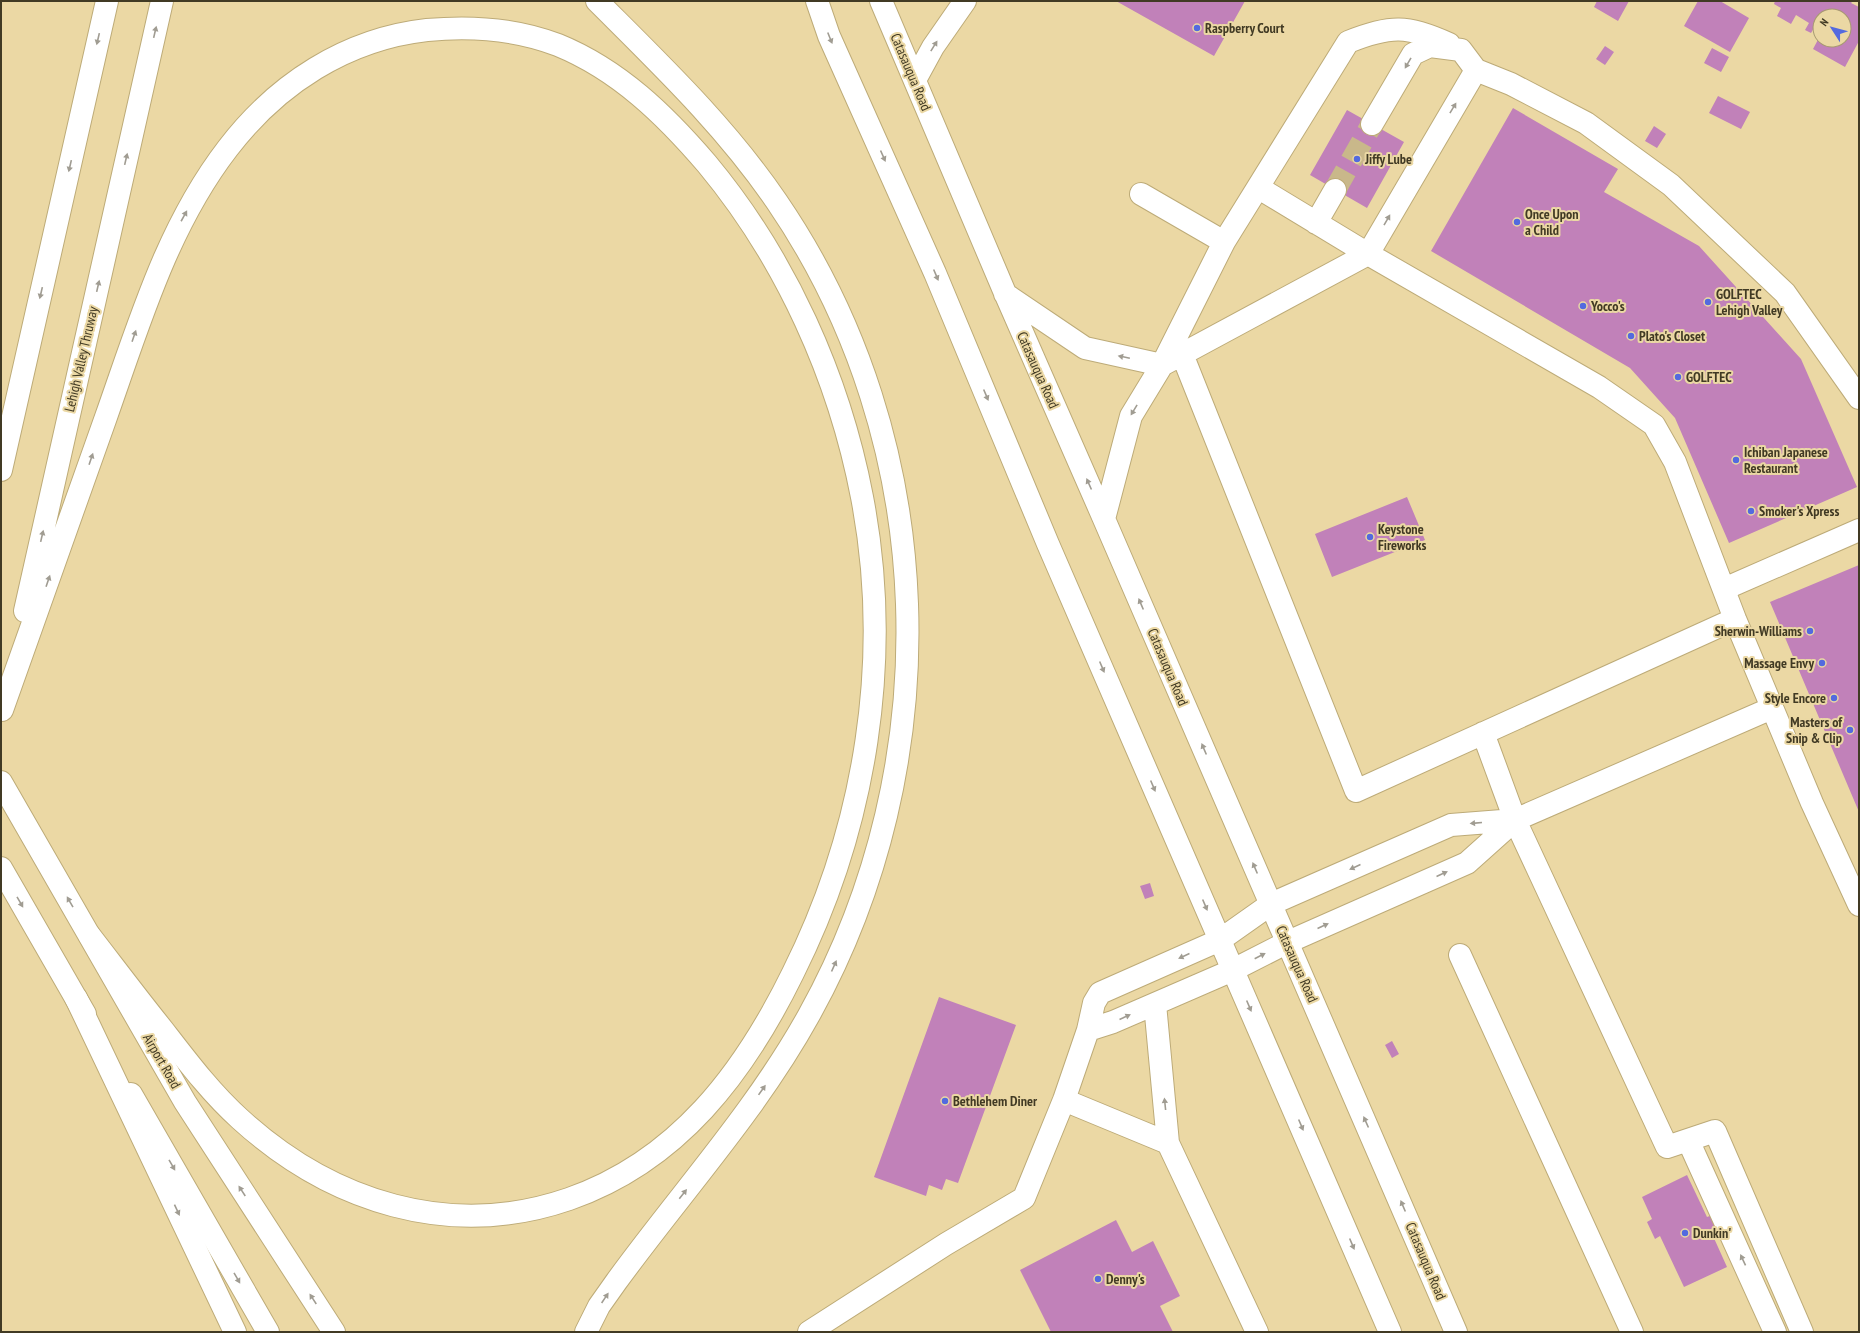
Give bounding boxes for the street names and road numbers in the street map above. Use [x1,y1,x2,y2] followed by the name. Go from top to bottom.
[887,31,935,113] street label: Catasauqua Road
[60,304,102,413] street label: Lehigh Valley Thruway
[1013,329,1063,411] street label: Catasauqua Road
[1144,626,1192,708] street label: Catasauqua Road
[1272,923,1322,1005] street label: Catasauqua Road
[139,1030,185,1092] street label: Airport Road
[1402,1220,1450,1302] street label: Catasauqua Road

